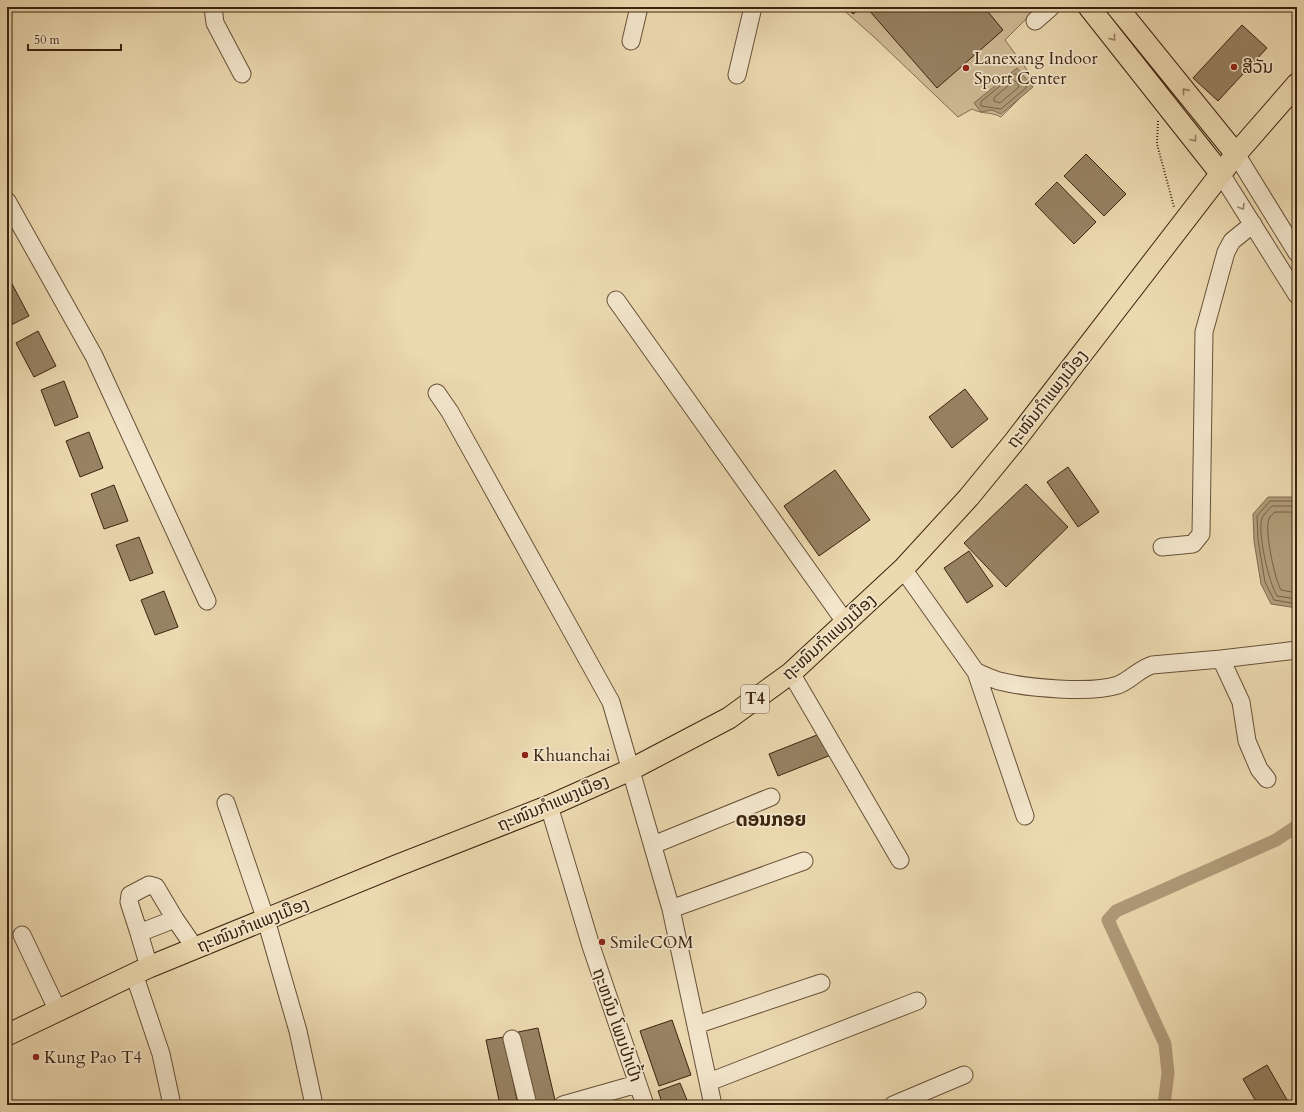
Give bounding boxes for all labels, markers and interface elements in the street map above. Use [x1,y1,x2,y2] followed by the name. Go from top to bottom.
[28,26,121,52] scale bar
[34,32,61,48] text: 50 m
[1108,33,1115,40] one-way arrow
[974,47,1098,90] place label: Lanexang Indoor Sport Center
[1242,56,1273,79] place label: ສີວັນ
[1229,62,1239,72] marker: ສີວັນ
[961,63,971,73] marker: Lanexang Indoor Sport Center
[1183,89,1190,96] one-way arrow
[1189,135,1196,142] one-way arrow
[1237,203,1245,210] one-way arrow
[1001,345,1093,453] street label: ຖະໜົນກຳແພງເມືອງ
[777,589,881,685] street label: ຖະໜົນກຳແພງເມືອງ
[741,685,769,713] road number: T4
[533,744,611,767] place label: Khuanchai
[520,750,530,760] marker: Khuanchai
[494,769,612,837] street label: ຖະໜົນກຳແພງເມືອງ
[736,807,806,833] district label: ດອນກອຍ
[193,892,313,958] street label: ຖະໜົນກຳແພງເມືອງ
[610,931,693,954] place label: SmileCOM
[597,937,607,947] marker: SmileCOM
[587,965,648,1085] street label: ຖະຫນົນ ໂພນປ່າເປົ້າ
[44,1046,142,1069] place label: Kung Pao T4
[31,1052,41,1062] marker: Kung Pao T4

